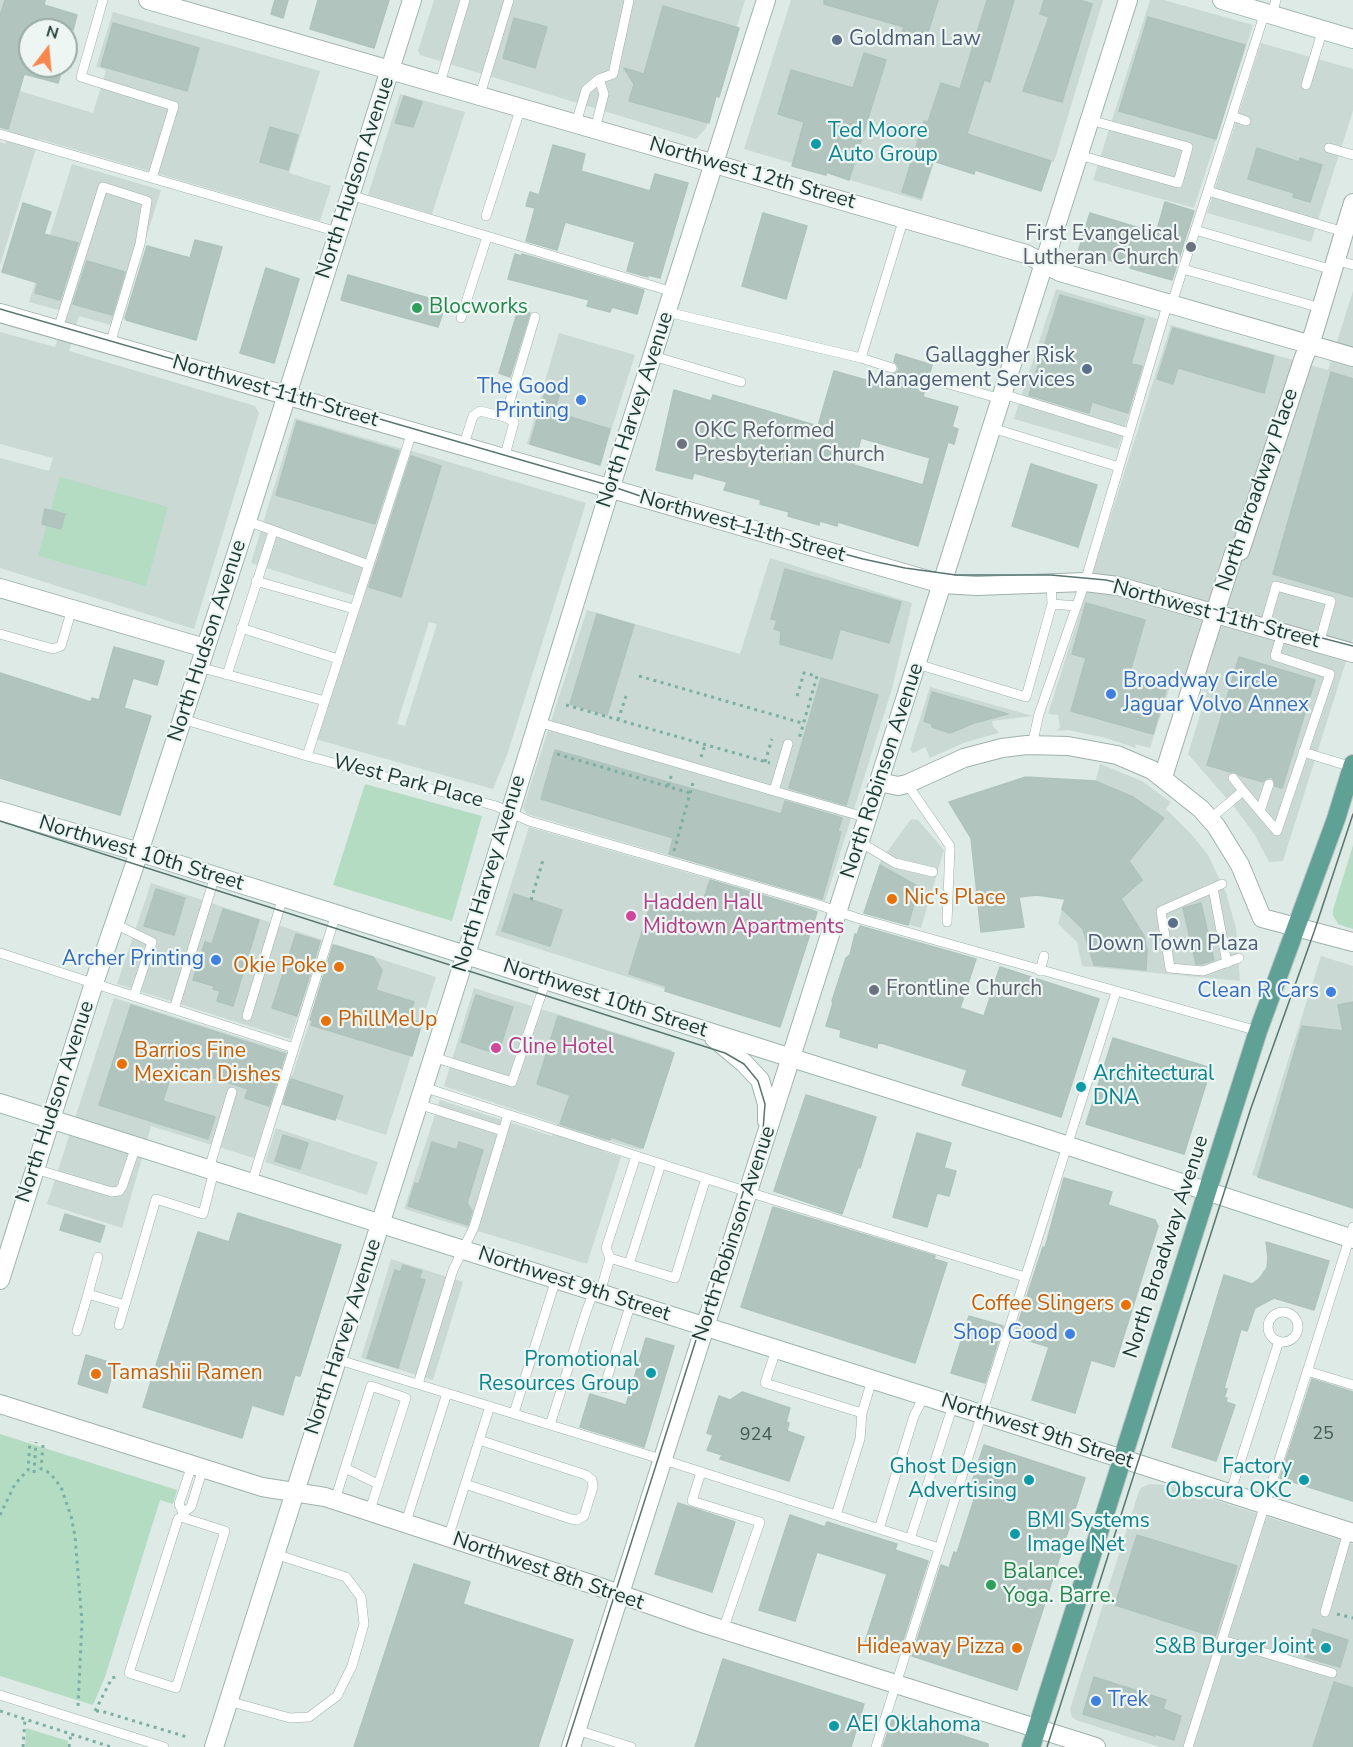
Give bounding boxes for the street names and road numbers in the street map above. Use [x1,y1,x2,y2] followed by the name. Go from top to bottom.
[311,74,401,282] street label: North Hudson Avenue
[646,133,858,215] street label: Northwest 12th Street
[592,309,680,511] street label: North Harvey Avenue
[169,351,381,433] street label: Northwest 11th Street
[1211,385,1305,595] street label: North Broadway Place
[636,486,848,568] street label: Northwest 11th Street
[163,537,253,745] street label: North Hudson Avenue
[1110,575,1322,655] street label: Northwest 11th Street
[836,660,930,882] street label: North Robinson Avenue
[330,750,486,814] street label: West Park Place
[448,772,532,976] street label: North Harvey Avenue
[35,811,247,897] street label: Northwest 10th Street
[500,954,710,1044] street label: Northwest 10th Street
[11,998,101,1206] street label: North Hudson Avenue
[688,1123,782,1345] street label: North Robinson Avenue
[1119,1132,1215,1362] street label: North Broadway Avenue
[300,1236,388,1438] street label: North Harvey Avenue
[475,1242,673,1328] street label: Northwest 9th Street
[938,1389,1136,1475] street label: Northwest 9th Street
[449,1527,647,1617] street label: Northwest 8th Street

